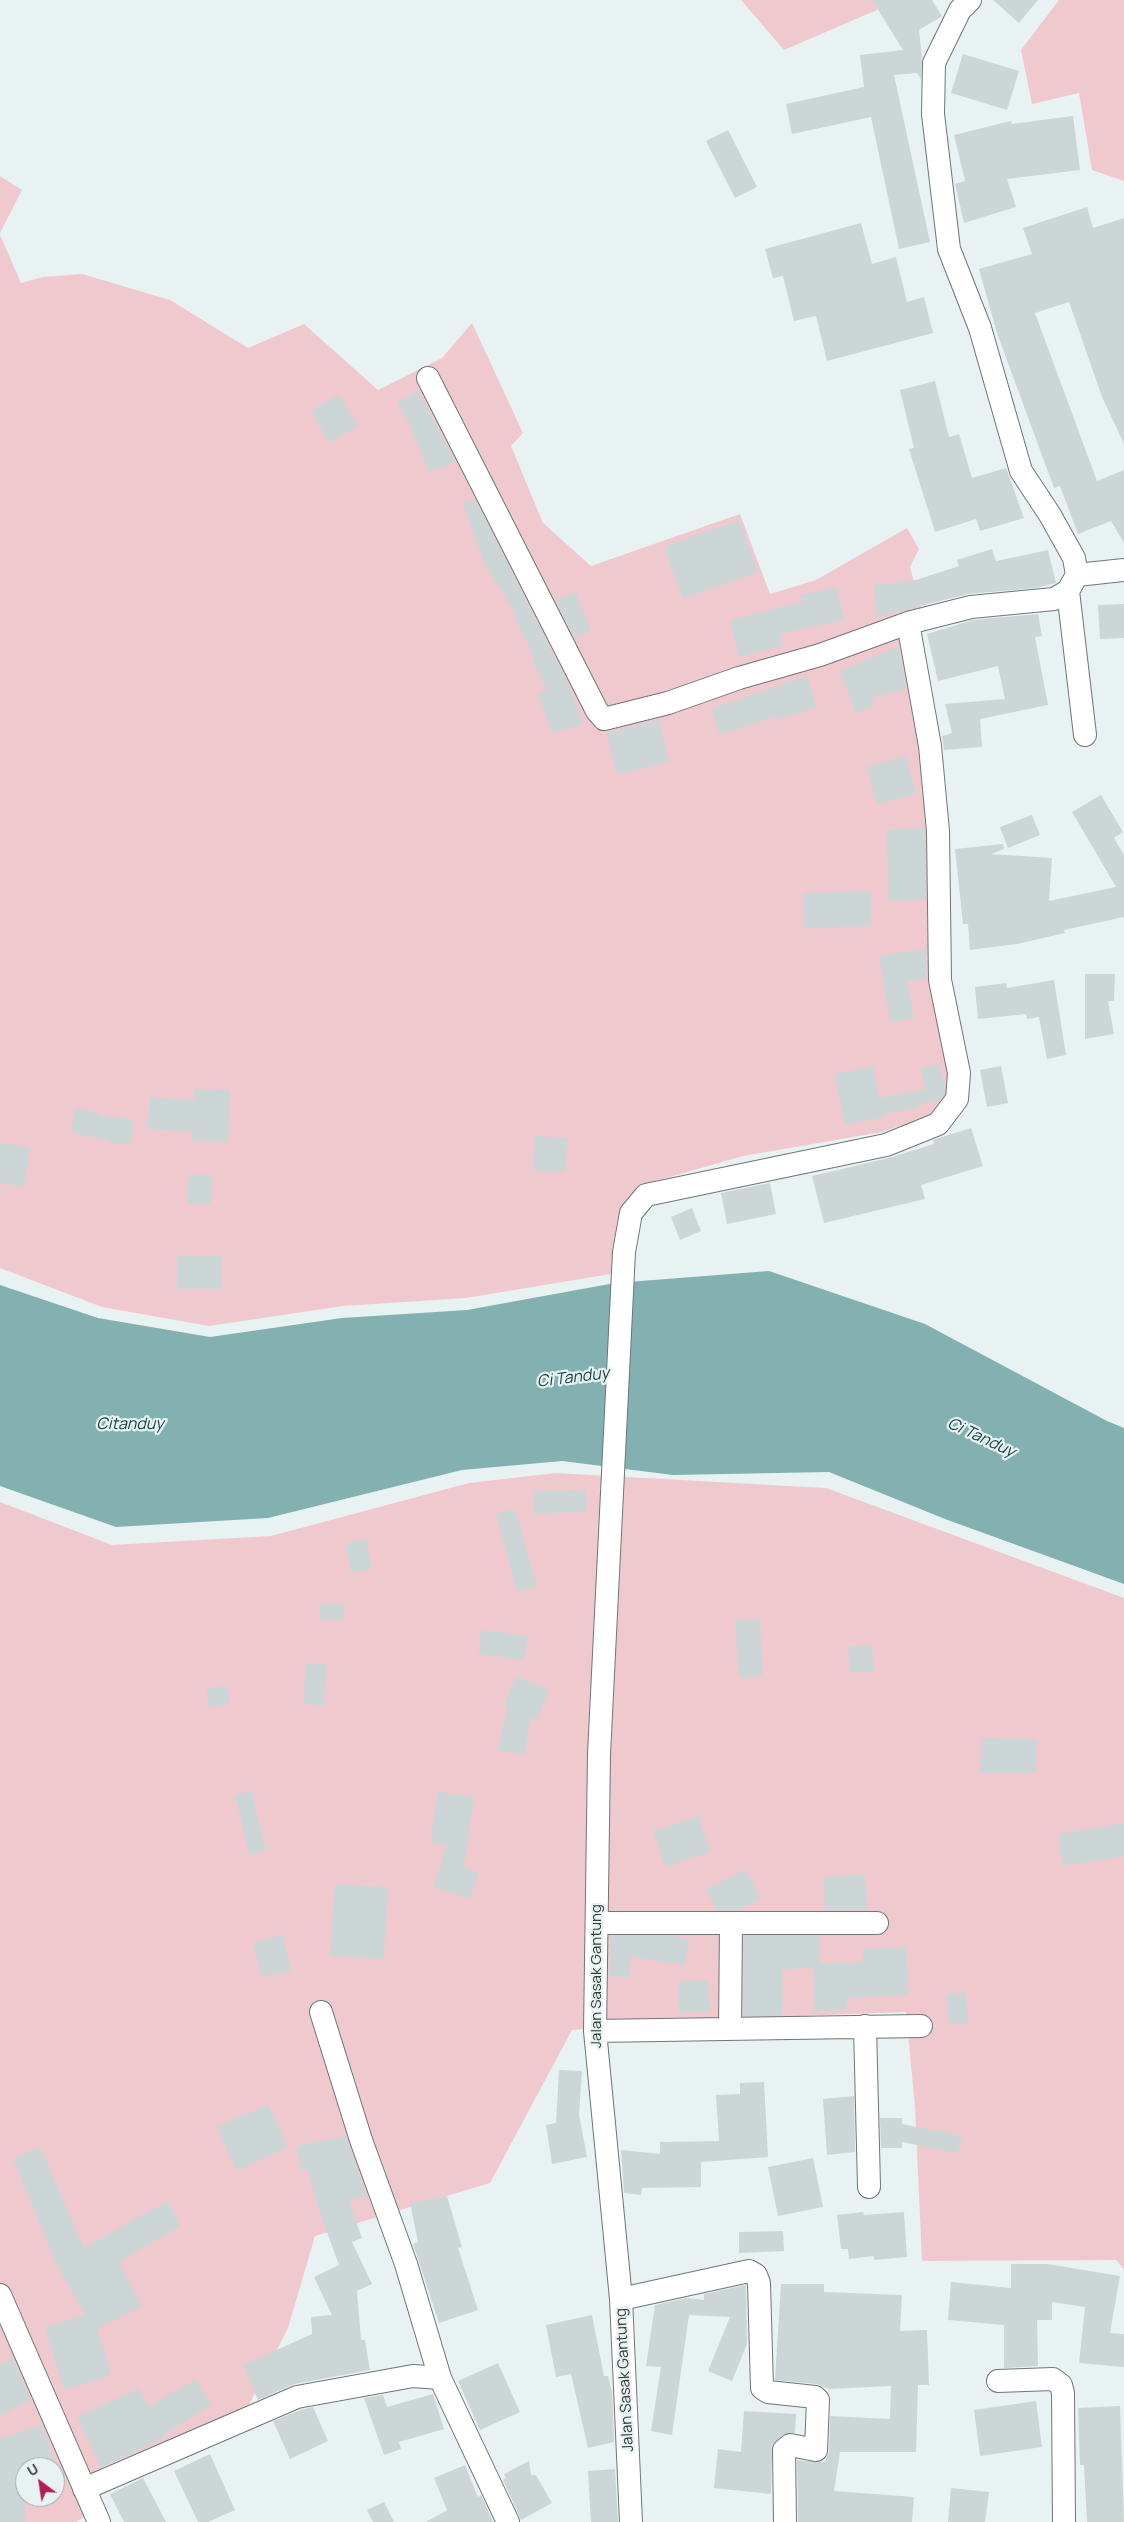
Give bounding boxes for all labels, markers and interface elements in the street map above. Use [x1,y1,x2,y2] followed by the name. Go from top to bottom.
[536,1364,610,1392] water label: Ci Tanduy
[944,1414,1018,1462] water label: Ci Tanduy
[96,1415,164,1435] water label: Citanduy
[588,1904,606,2048] street label: Jalan Sasak Gantung
[612,2308,638,2452] street label: Jalan Sasak Gantung
[15,2457,65,2507] north arrow
[23,2459,42,2480] text: U

